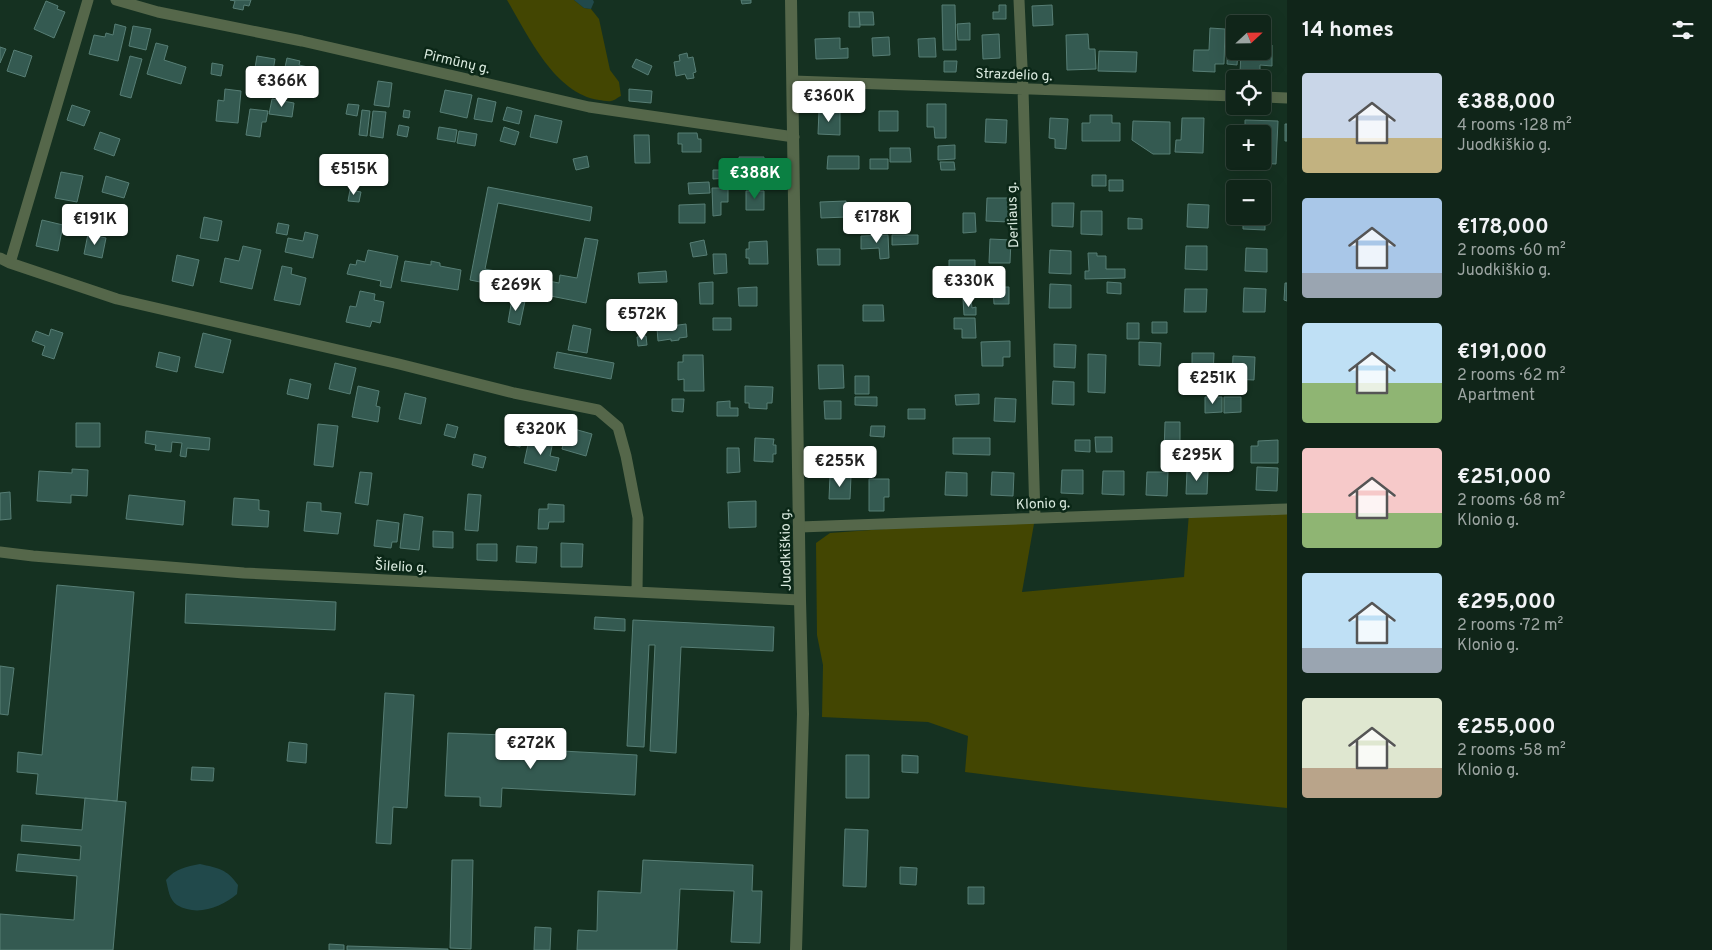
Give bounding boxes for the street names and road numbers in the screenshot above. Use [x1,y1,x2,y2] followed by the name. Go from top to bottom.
[422,47,492,78] street label: Pirmūnų g.
[975,66,1053,85] street label: Strazdelio g.
[1004,182,1023,248] street label: Derliaus g.
[1016,495,1070,514] street label: Klonio g.
[777,509,796,591] street label: Juodkiškio g.
[374,557,428,577] street label: Šilelio g.

